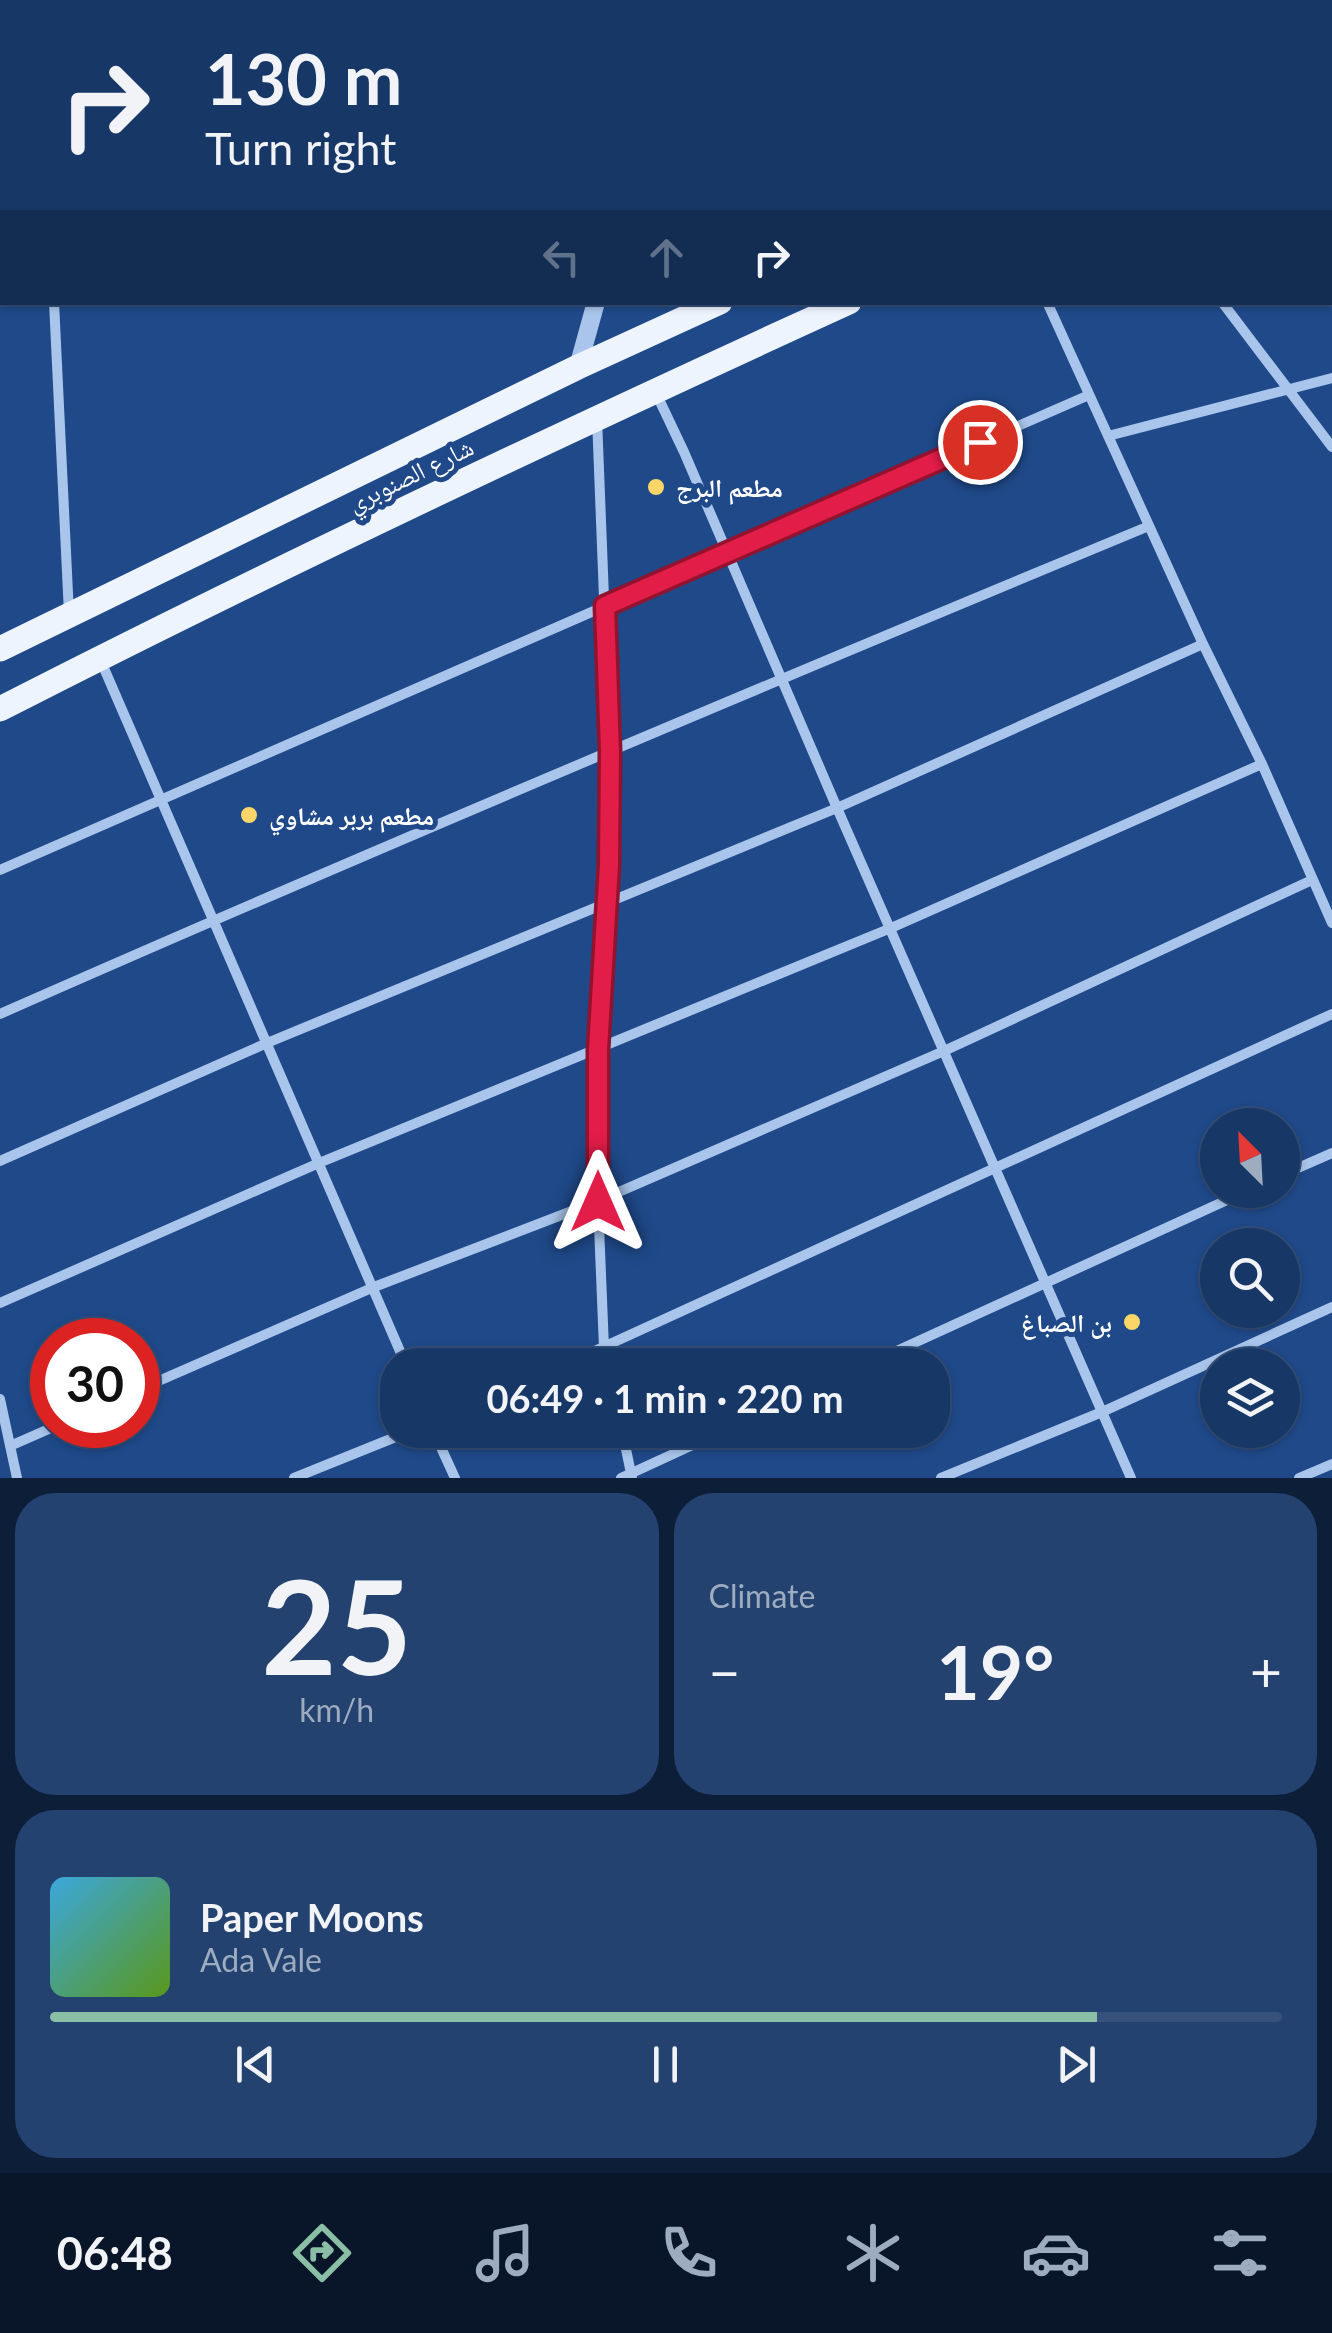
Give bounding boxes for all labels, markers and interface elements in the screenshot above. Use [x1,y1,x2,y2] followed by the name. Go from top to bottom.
[205,36,402,120] text: 130 m
[40,40,170,170] icon: right
[205,121,396,175] text: Turn right
[534,230,589,285] icon: left
[639,230,694,285] icon: ahead
[744,230,799,285] icon: right
[938,400,1023,485] pin
[953,415,1008,470] icon: arrive
[342,431,481,523] street label: شارع الصنوبري
[676,472,783,505] place label: مطعم البرج
[645,476,667,498] marker: مطعم البرج
[269,800,434,836] place label: مطعم بربر مشاوي
[238,804,260,826] marker: مطعم بربر مشاوي
[1200,1108,1300,1208] north arrow
[1200,1108,1300,1448] map controls
[546,1150,650,1254] position arrow
[1200,1228,1300,1328] button: search
[1021,1307,1112,1340] place label: بن الصباغ
[1121,1311,1143,1333] marker: بن الصباغ
[30,1318,160,1448] speed limit sign: 30
[1200,1348,1300,1448] button: layers
[486,1375,844,1421] text: 06:49 · 1 min · 220 m
[261,1547,412,1703] text: 25
[709,1576,815,1615] text: Climate
[936,1626,1054,1716] text: 19°
[709,1638,740,1704] text: −
[1250,1638,1282,1704] text: +
[299,1690,374,1729] text: km/h
[200,1894,424,1940] text: Paper Moons
[200,1940,322,1979] text: Ada Vale
[228,2037,283,2092] icon: previous
[638,2037,693,2092] icon: pause
[1049,2037,1104,2092] icon: next
[287,2218,357,2288] icon: directions
[470,2218,540,2288] icon: music
[654,2218,724,2288] icon: phone
[838,2218,908,2288] icon: climate
[1021,2218,1091,2288] icon: car
[1205,2218,1275,2288] icon: filters
[57,2226,173,2280] text: 06:48

